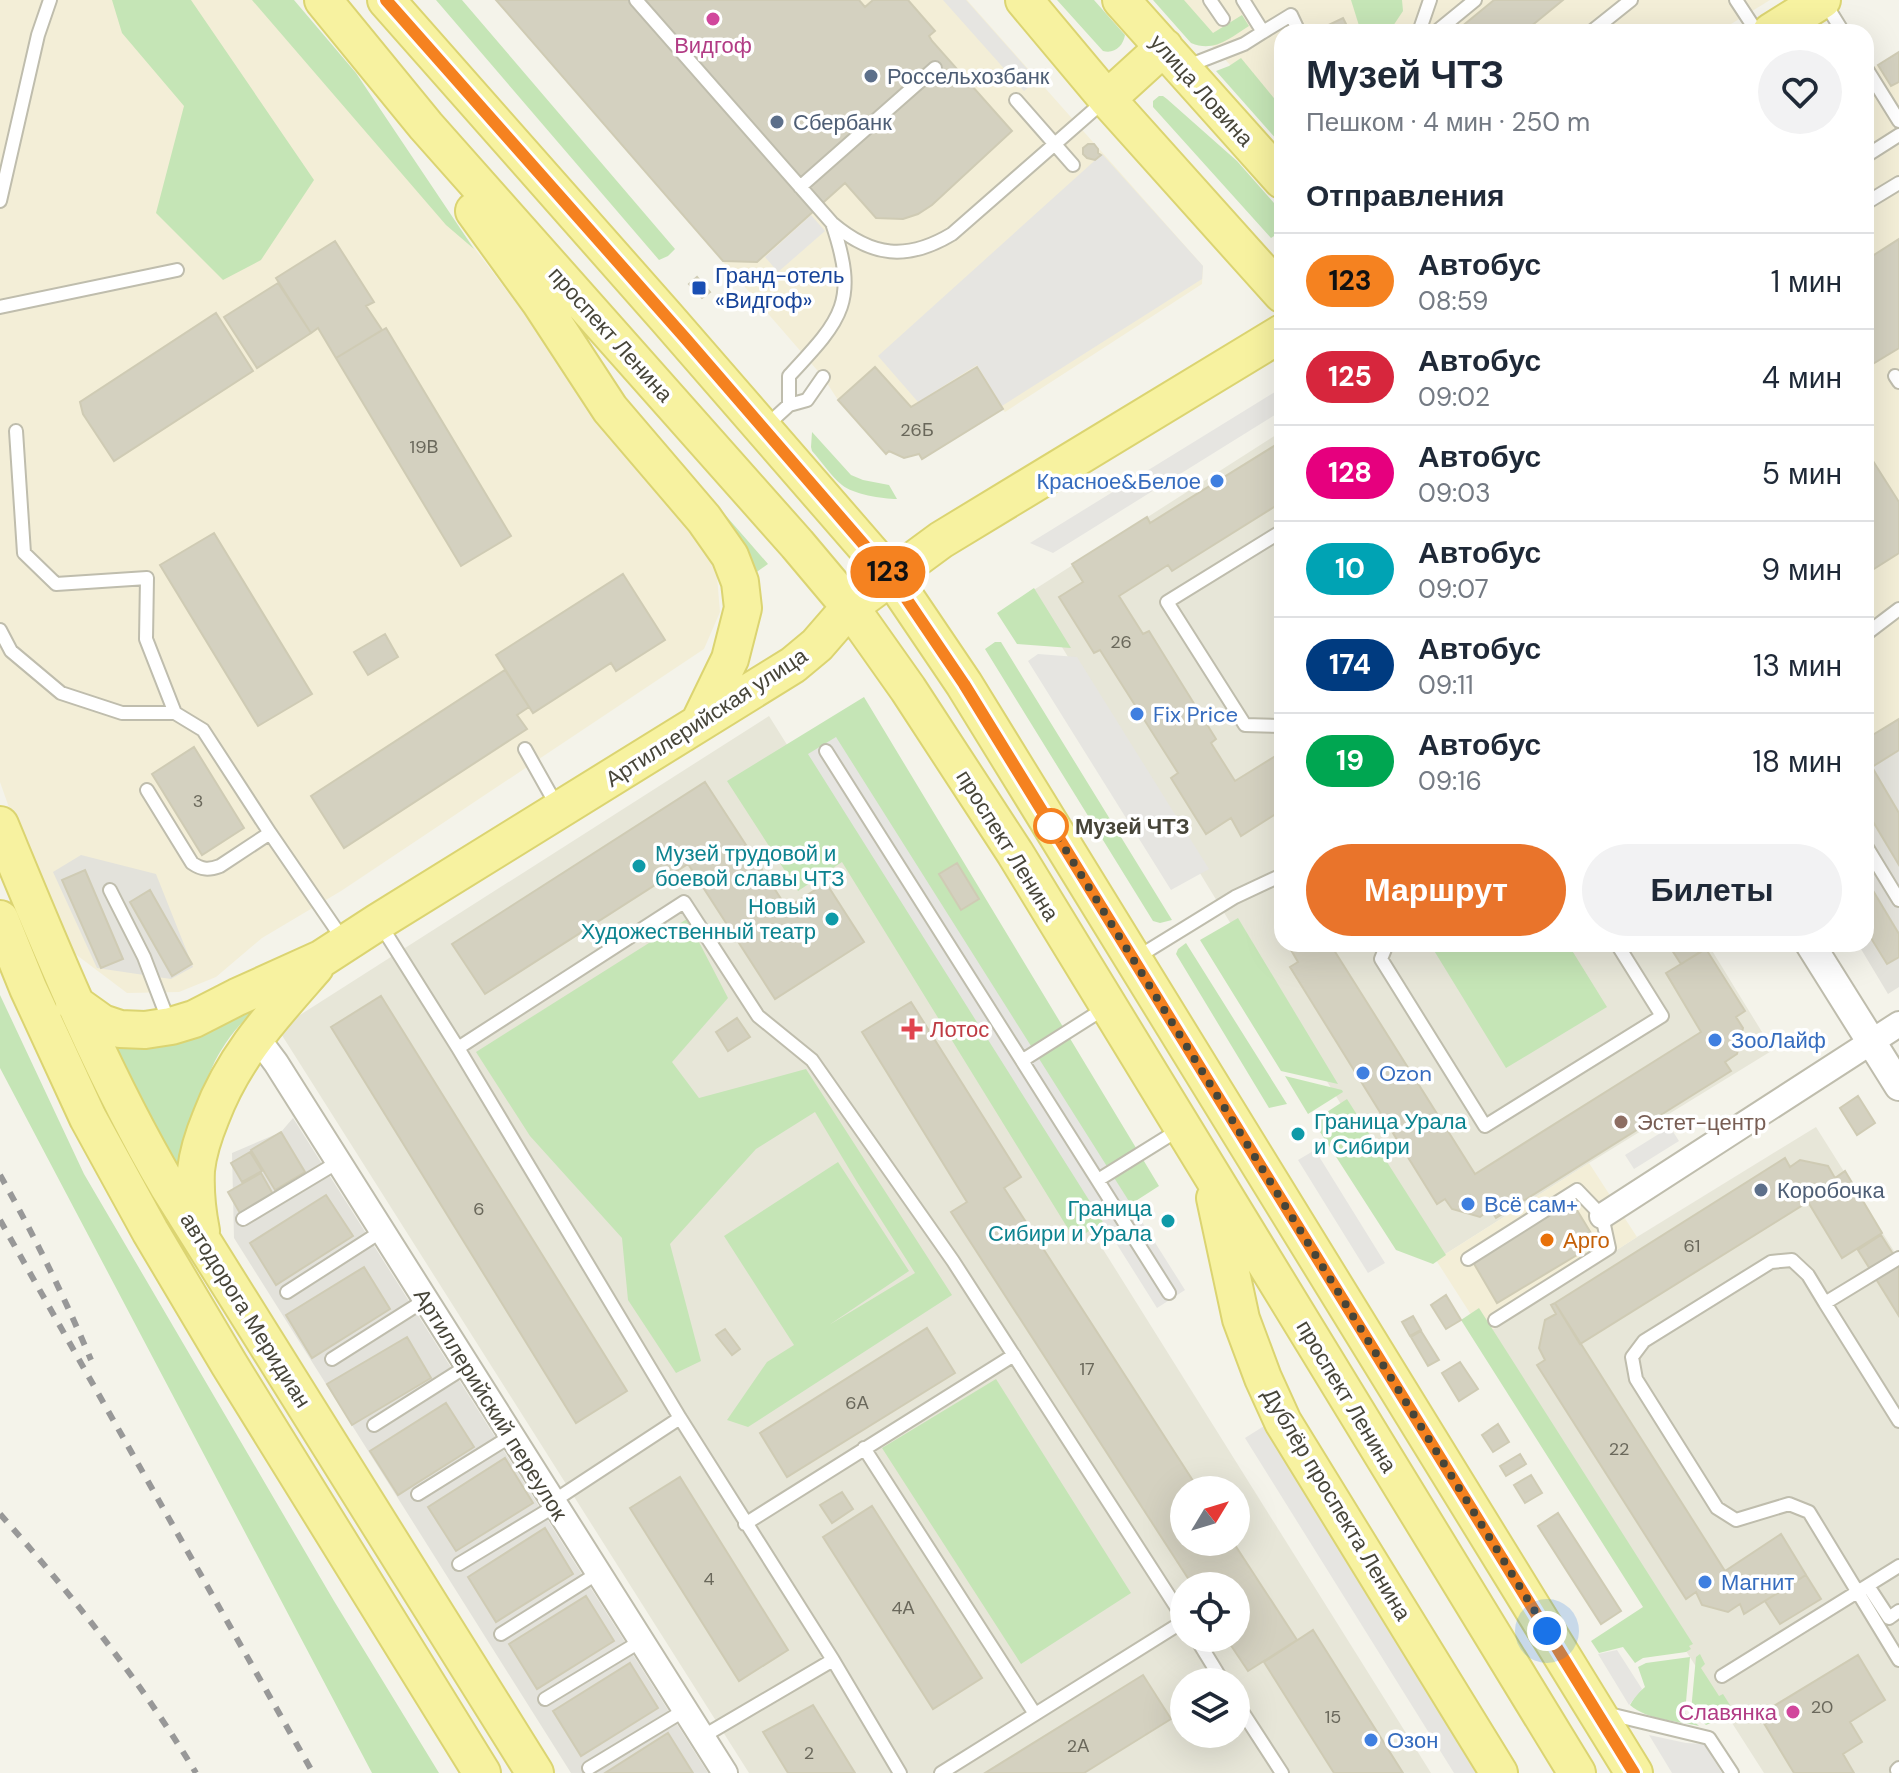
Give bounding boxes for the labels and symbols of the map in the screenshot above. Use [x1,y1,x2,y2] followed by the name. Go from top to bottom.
[704,10,722,28] marker: Видгоф
[1144,28,1260,153] street label: улица Ловина
[674,31,752,60] place label: Видгоф
[887,62,1050,91] place label: Россельхозбанк
[862,67,880,85] marker: Россельхозбанк
[793,108,892,137] place label: Сбербанк
[768,113,786,131] marker: Сбербанк
[542,260,680,409] street label: проспект Ленина
[715,261,844,315] place label: Гранд-отель «Видгоф»
[690,279,708,297] marker: Гранд-отель «Видгоф»
[900,418,934,442] house number: 26Б
[410,435,438,459] house number: 19В
[1036,467,1201,496] place label: Красное&Белое
[1208,472,1226,490] marker: Красное&Белое
[842,546,934,598] line badge: 123
[1110,630,1132,654] house number: 26
[600,641,813,794] street label: Артиллерийская улица
[1153,700,1238,729] place label: Fix Price
[1128,705,1146,723] marker: Fix Price
[949,764,1066,927] street label: проспект Ленина
[193,789,203,813] house number: 3
[1034,809,1068,843] marker: Музей ЧТЗ
[1075,812,1190,841] place label: Музей ЧТЗ
[655,839,844,893] place label: Музей трудовой и боевой славы ЧТЗ
[630,857,648,875] marker: Музей трудовой и боевой славы ЧТЗ
[581,892,816,946] place label: Новый Художественный театр
[823,910,841,928] marker: Новый Художественный театр
[930,1015,989,1044] place label: Лотос
[901,1018,923,1040] marker: Лотос
[1731,1026,1826,1055] place label: ЗооЛайф
[1706,1031,1724,1049] marker: ЗооЛайф
[1379,1059,1432,1088] place label: Ozon
[1354,1064,1372,1082] marker: Ozon
[1314,1107,1468,1161] place label: Граница Урала и Сибири
[1637,1108,1766,1137] place label: Эстет-центр
[1612,1113,1630,1131] marker: Эстет-центр
[1289,1125,1307,1143] marker: Граница Урала и Сибири
[1777,1176,1885,1205] place label: Коробочка
[1752,1181,1770,1199] marker: Коробочка
[1484,1190,1578,1219] place label: Всё сам+
[988,1194,1153,1248] place label: Граница Сибири и Урала
[1459,1195,1477,1213] marker: Всё сам+
[473,1197,485,1221] house number: 6
[174,1207,318,1413] street label: автодорога Меридиан
[1159,1212,1177,1230] marker: Граница Сибири и Урала
[1563,1226,1610,1255] place label: Арго
[1538,1231,1556,1249] marker: Арго
[1684,1234,1700,1258] house number: 61
[407,1283,574,1526] street label: Артиллерийский переулок
[1290,1315,1404,1478] street label: проспект Ленина
[1079,1357,1095,1381] house number: 17
[1256,1383,1418,1626] street label: Дублёр проспекта Ленина
[845,1391,869,1415] house number: 6А
[1609,1437,1629,1461] house number: 22
[1170,1476,1250,1556] north arrow
[704,1567,715,1591] house number: 4
[1721,1568,1794,1597] place label: Магнит
[1696,1573,1714,1591] marker: Магнит
[892,1596,914,1620] house number: 4А
[1527,1611,1567,1651] your location
[1811,1695,1833,1719] house number: 20
[1678,1698,1778,1727] place label: Славянка
[1784,1703,1802,1721] marker: Славянка
[1325,1705,1341,1729] house number: 15
[1387,1726,1438,1755] place label: Озон
[1362,1731,1380,1749] marker: Озон
[1067,1734,1089,1758] house number: 2А
[804,1741,814,1765] house number: 2

